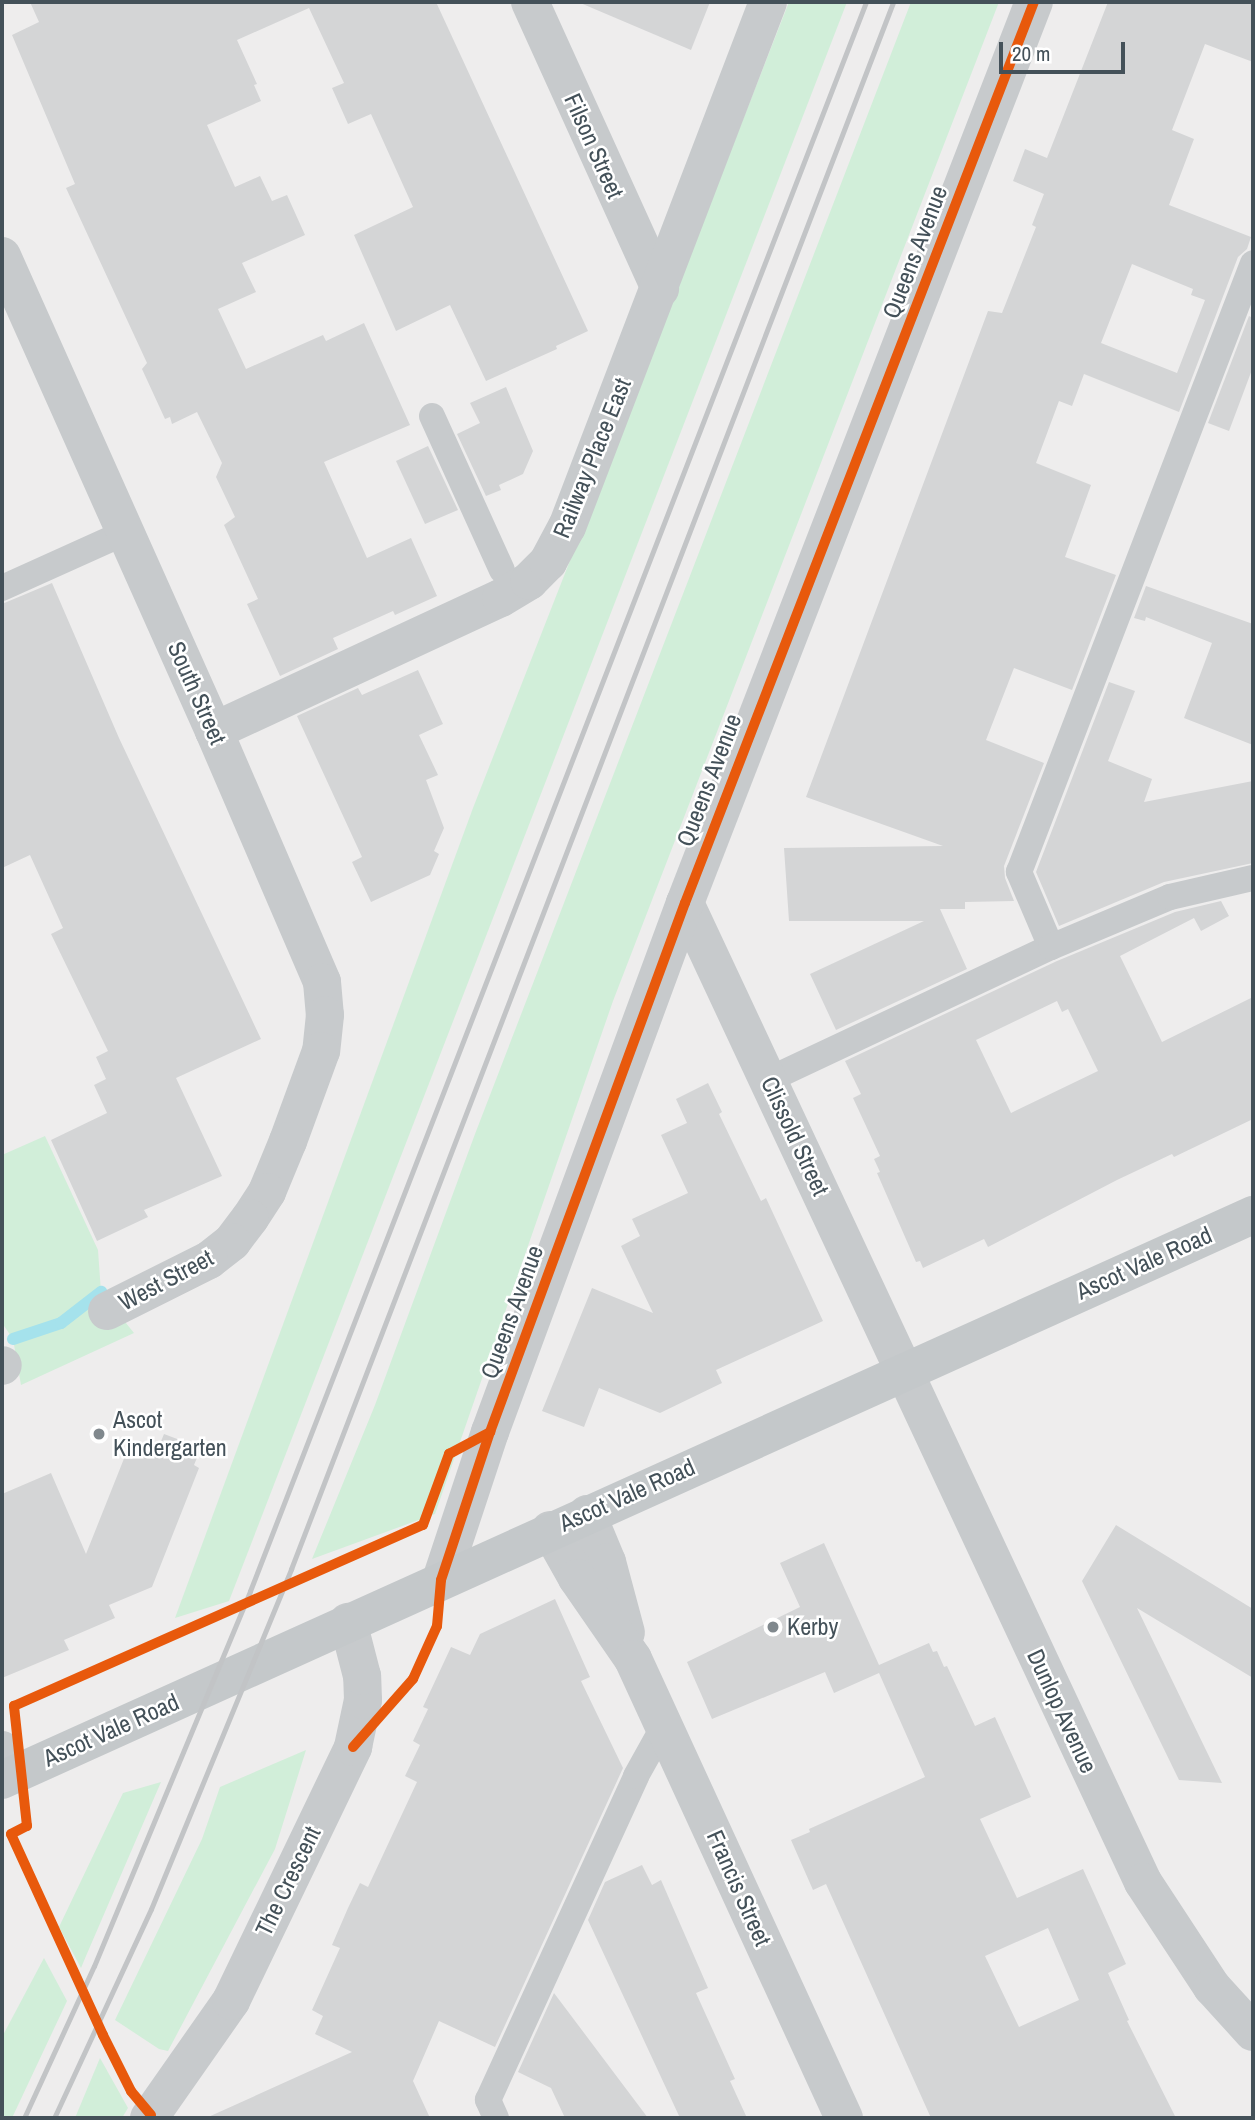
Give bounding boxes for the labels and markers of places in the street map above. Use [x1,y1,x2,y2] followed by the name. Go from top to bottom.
[113,1406,227,1462] place label: Ascot Kindergarten
[91,1426,107,1442] marker: Ascot Kindergarten
[787,1613,838,1641] place label: Kerby
[765,1619,781,1635] marker: Kerby

